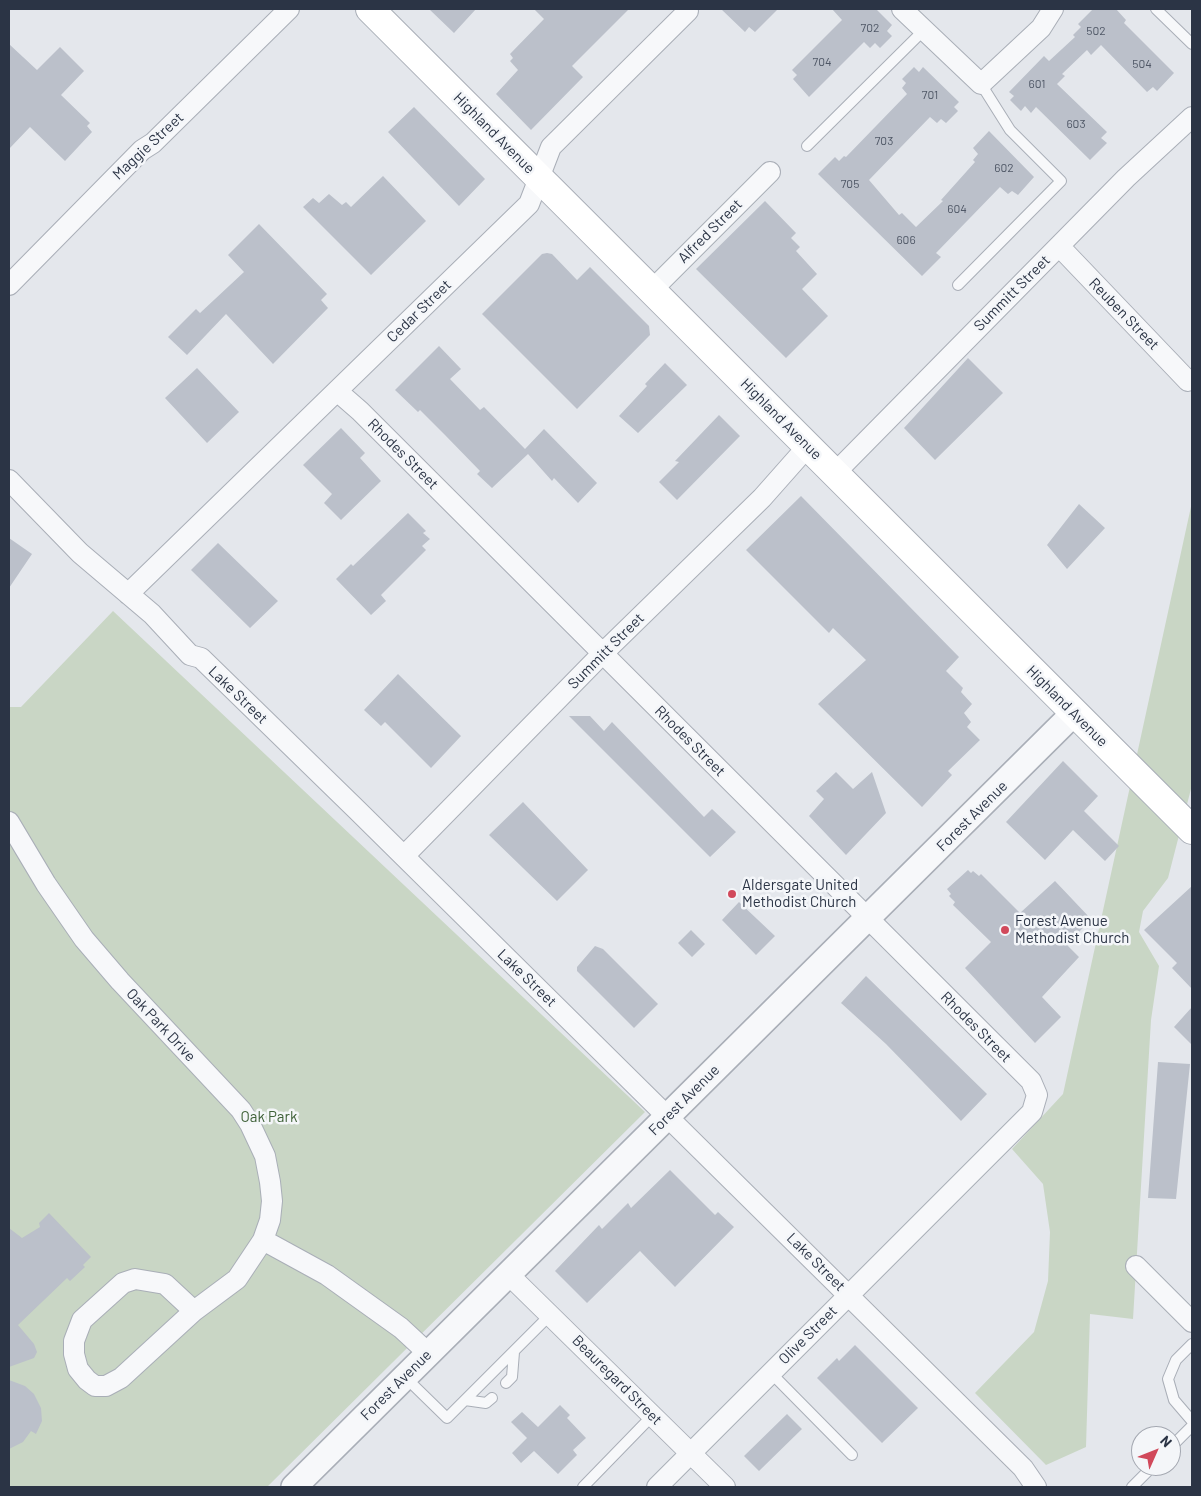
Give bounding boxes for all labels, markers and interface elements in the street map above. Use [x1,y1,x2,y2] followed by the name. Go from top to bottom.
[861,21,879,35] house number: 702
[1086,24,1106,38] house number: 502
[812,55,832,69] house number: 704
[1132,57,1152,71] house number: 504
[1029,77,1045,91] house number: 601
[922,88,938,102] house number: 701
[450,89,538,177] street label: Highland Avenue
[109,109,187,183] street label: Maggie Street
[1066,117,1086,131] house number: 603
[875,134,893,148] house number: 703
[994,161,1014,175] house number: 602
[841,177,859,191] house number: 705
[674,195,746,267] street label: Alfred Street
[947,202,967,216] house number: 604
[896,233,916,247] house number: 606
[970,251,1054,335] street label: Summitt Street
[1085,274,1163,354] street label: Reuben Street
[383,276,455,346] street label: Cedar Street
[737,375,825,463] street label: Highland Avenue
[364,415,442,493] street label: Rhodes Street
[564,609,648,693] street label: Summitt Street
[205,662,271,728] street label: Lake Street
[1023,662,1111,750] street label: Highland Avenue
[651,702,729,780] street label: Rhodes Street
[933,777,1011,855] street label: Forest Avenue
[742,876,858,911] place label: Aldersgate United Methodist Church
[726,888,738,900] marker: Aldersgate United Methodist Church
[1015,912,1129,947] place label: Forest Avenue Methodist Church
[999,924,1011,936] marker: Forest Avenue Methodist Church
[494,945,560,1011] street label: Lake Street
[123,985,199,1065] street label: Oak Park Drive
[937,988,1015,1066] street label: Rhodes Street
[645,1061,723,1139] street label: Forest Avenue
[241,1108,297,1126] park label: Oak Park
[783,1229,849,1295] street label: Lake Street
[775,1302,841,1368] street label: Olive Street
[568,1331,666,1429] street label: Beauregard Street
[357,1346,435,1424] street label: Forest Avenue
[1131,1426,1181,1476] north arrow
[1157,1432,1176,1450] text: N

